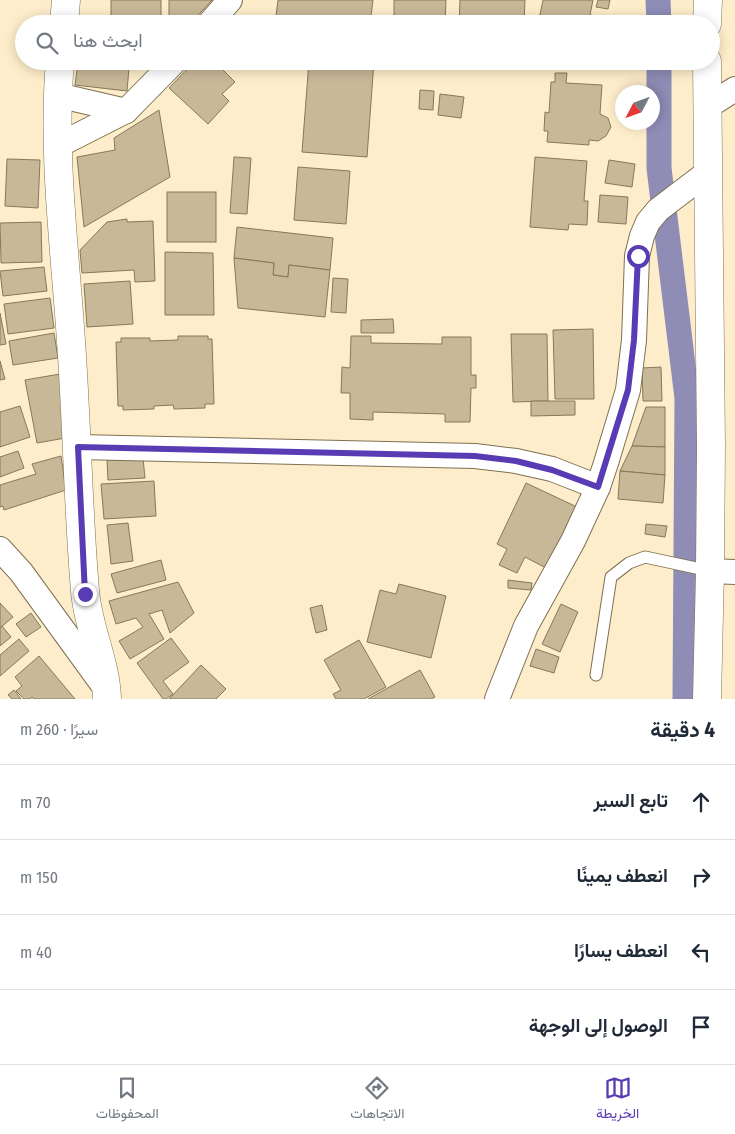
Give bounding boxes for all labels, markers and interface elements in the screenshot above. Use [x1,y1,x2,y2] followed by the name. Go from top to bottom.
[15,15,720,70] search box
[33,29,61,57] icon: search
[73,29,143,52] text: ابحث هنا
[615,85,660,130] north arrow
[627,245,650,268] route start
[74,583,97,606] route end
[650,717,715,743] text: 4 دقيقة
[20,720,98,739] text: سيرًا · 260 m
[687,788,715,816] icon: ahead
[593,789,668,812] text: تابع السير
[20,793,51,812] text: 70 m
[687,863,715,891] icon: right
[576,864,668,887] text: انعطف يمينًا
[20,868,58,887] text: 150 m
[687,938,715,966] icon: left
[574,939,668,962] text: انعطف يسارًا
[20,943,52,962] text: 40 m
[687,1013,715,1041] icon: arrive
[529,1014,668,1037] text: الوصول إلى الوجهة
[96,1074,159,1126] tab: المحفوظات
[350,1074,405,1126] tab: الاتجاهات
[596,1074,639,1126] tab: الخريطة

